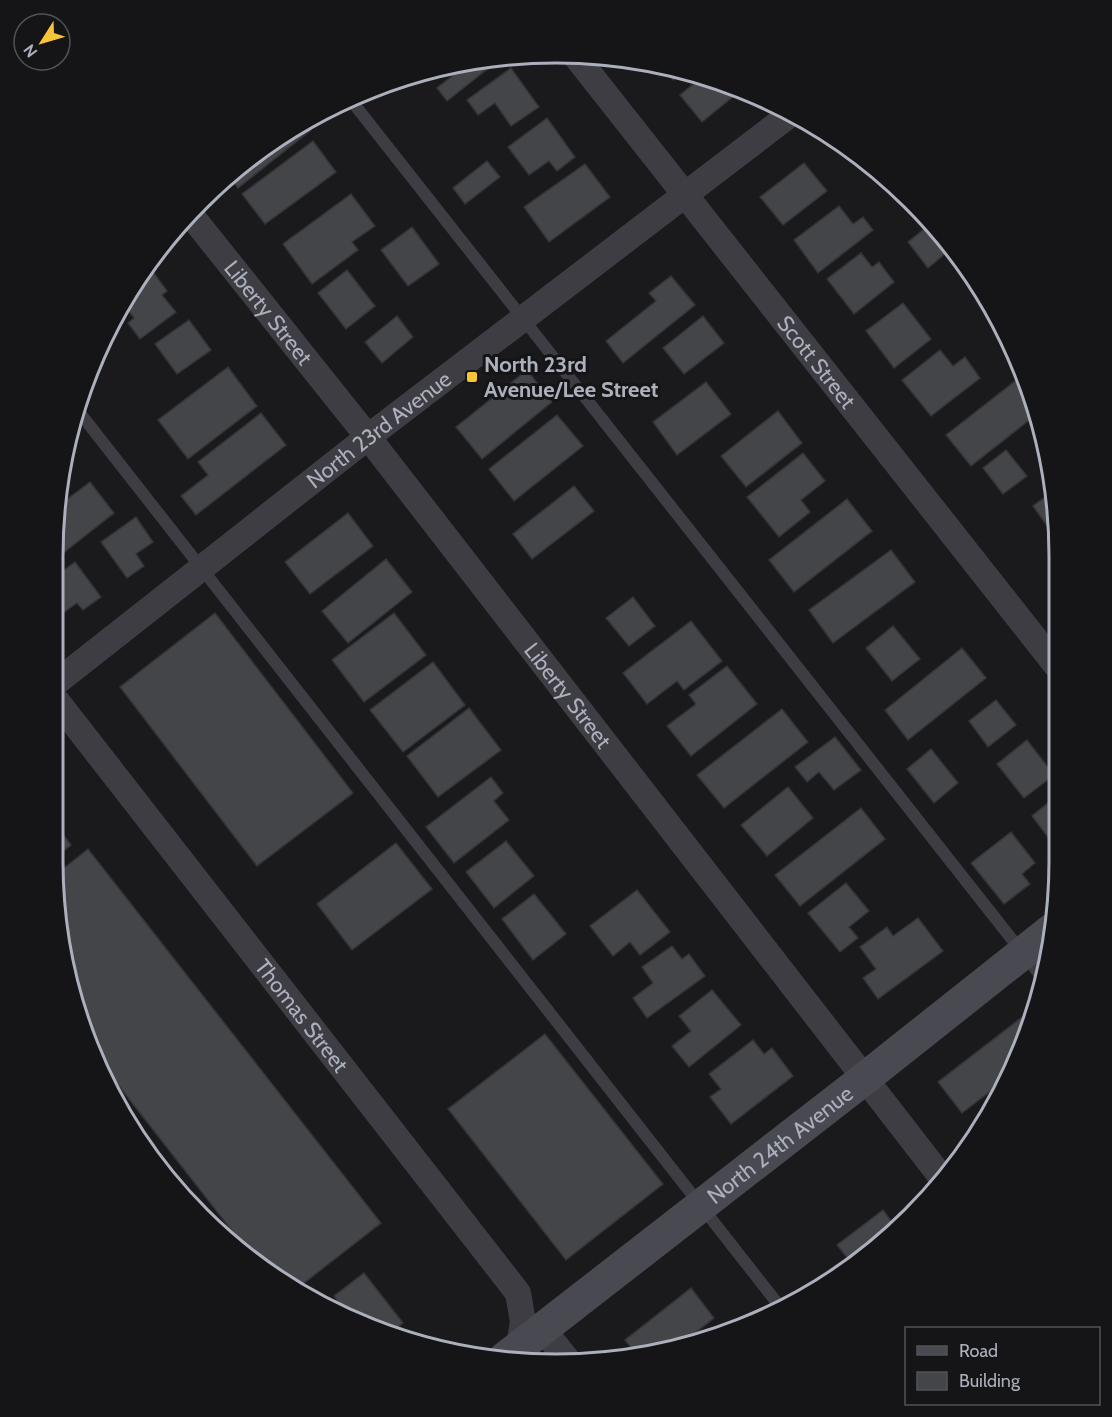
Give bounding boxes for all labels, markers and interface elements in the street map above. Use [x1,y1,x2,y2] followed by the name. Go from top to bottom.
[12,12,72,72] north arrow
[19,40,41,61] text: N
[219,255,319,371] street label: Liberty Street
[772,310,862,414] street label: Scott Street
[484,351,659,403] place label: North 23rd Avenue/Lee Street
[301,365,456,494] street label: North 23rd Avenue
[465,370,479,384] marker: North 23rd Avenue/Lee Street
[519,637,618,754] street label: Liberty Street
[249,954,355,1078] street label: Thomas Street
[702,1080,858,1209] street label: North 24th Avenue
[905,1327,1100,1405] legend
[959,1340,998,1362] text: Road
[959,1370,1021,1392] text: Building

